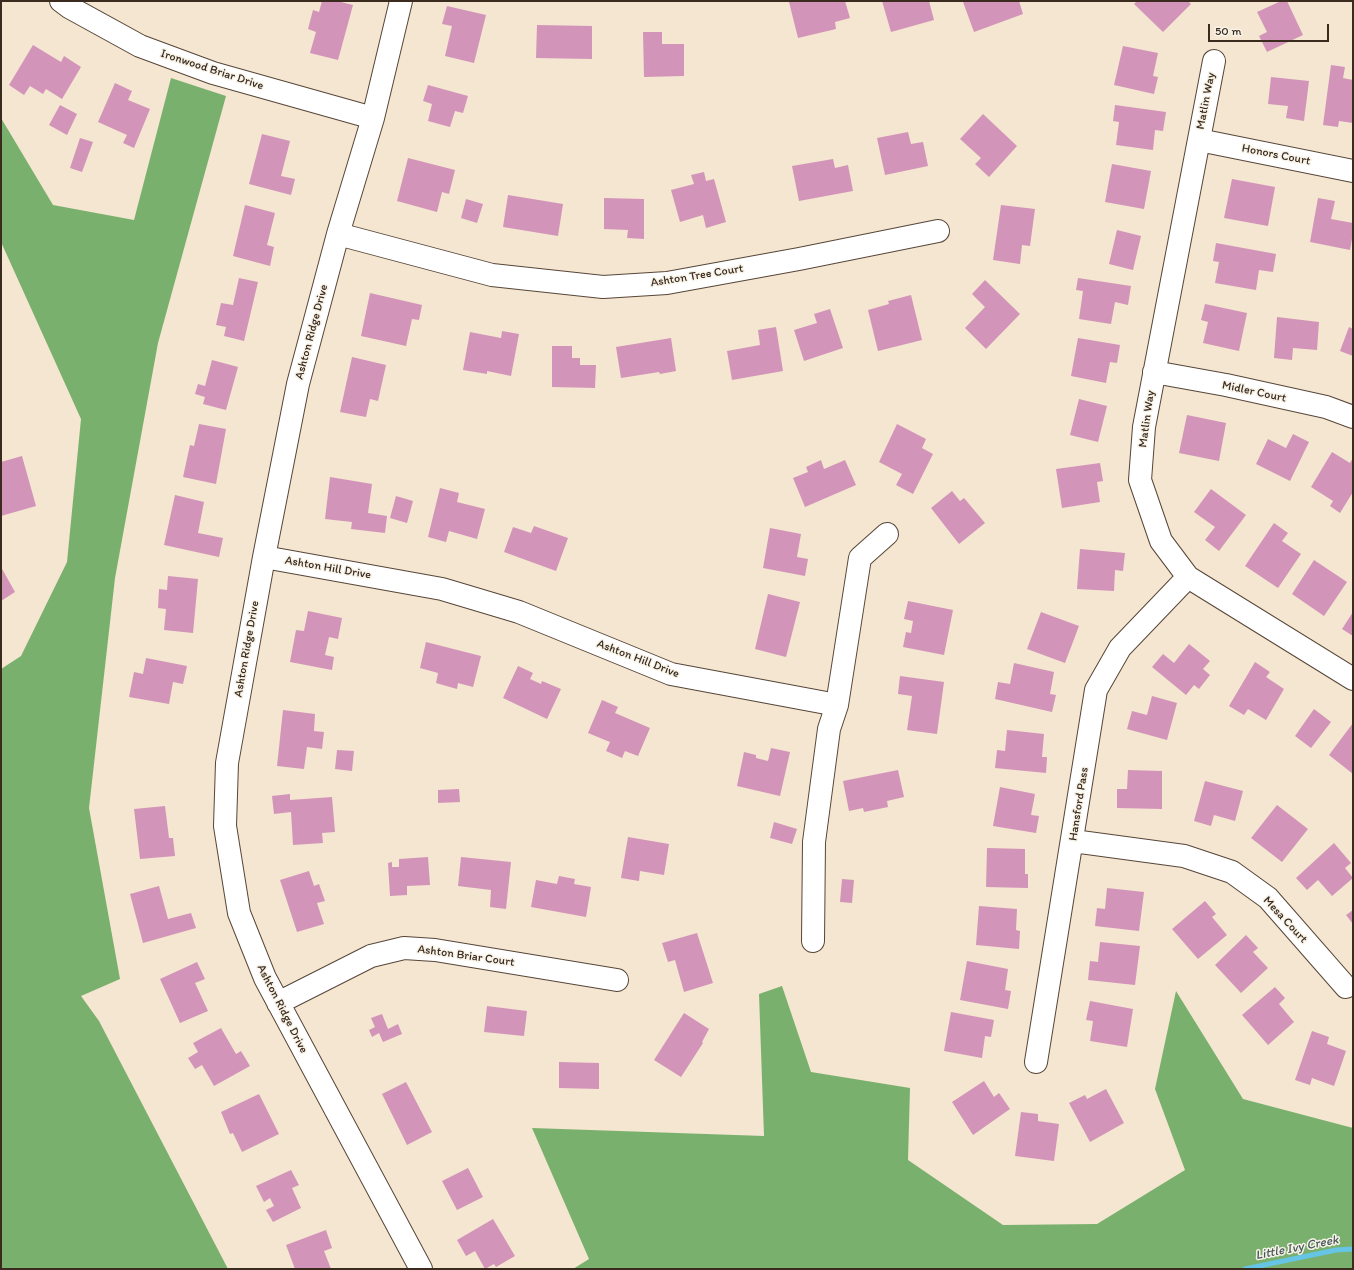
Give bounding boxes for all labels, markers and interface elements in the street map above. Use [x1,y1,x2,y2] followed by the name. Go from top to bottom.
[1210,16,1331,42] scale bar
[1215,24,1241,38] text: 50 m
[159,47,265,93] street label: Ironwood Briar Drive
[1193,71,1219,131] street label: Matlin Way
[1240,141,1312,169] street label: Honors Court
[650,262,744,290] street label: Ashton Tree Court
[292,283,332,381] street label: Ashton Ridge Drive
[1221,378,1287,406] street label: Midler Court
[1136,389,1158,449] street label: Matlin Way
[284,553,372,583] street label: Ashton Hill Drive
[231,600,263,698] street label: Ashton Ridge Drive
[595,637,681,681] street label: Ashton Hill Drive
[1066,766,1092,842] street label: Hansford Pass
[1260,894,1310,946] street label: Mesa Court
[417,942,515,970] street label: Ashton Briar Court
[253,962,311,1056] street label: Ashton Ridge Drive
[1254,1232,1340,1264] water label: Little Ivy Creek

